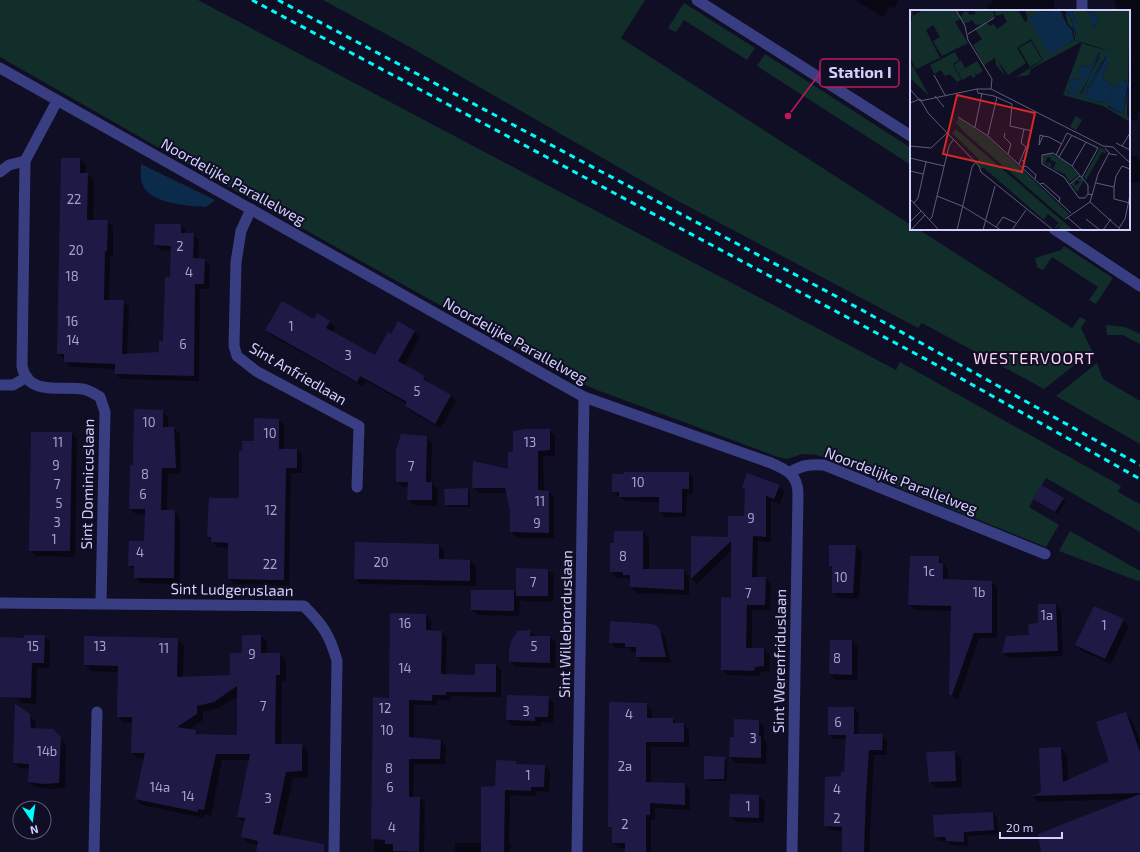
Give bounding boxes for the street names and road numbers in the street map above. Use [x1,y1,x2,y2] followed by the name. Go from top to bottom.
[158,134,309,229] street label: Noordelijke Parallelweg
[440,293,591,388] street label: Noordelijke Parallelweg
[247,338,350,408] street label: Sint Anfriedlaan
[77,418,97,550] street label: Sint Dominicuslaan
[822,443,981,519] street label: Noordelijke Parallelweg
[555,550,575,698] street label: Sint Willebrorduslaan
[170,579,294,599] street label: Sint Ludgeruslaan
[769,589,789,733] street label: Sint Werenfriduslaan

